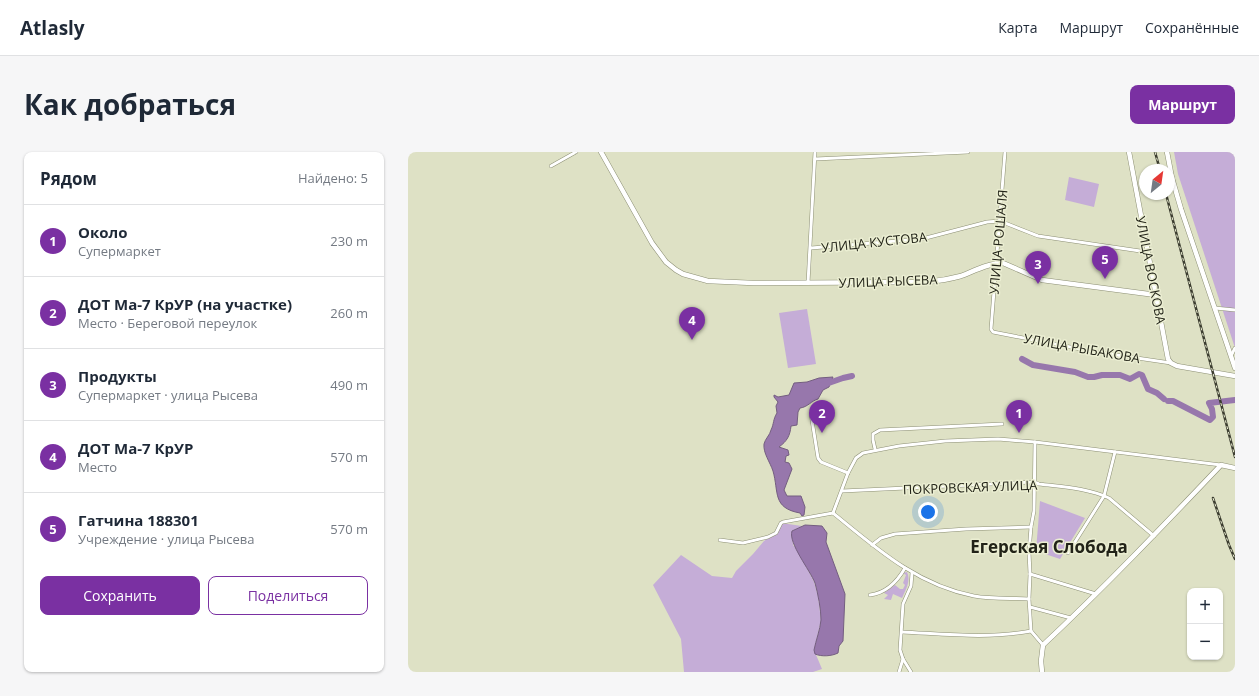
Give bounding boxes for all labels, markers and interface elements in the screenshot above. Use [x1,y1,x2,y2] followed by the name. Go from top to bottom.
[20,15,85,41] text: Atlasly
[998,18,1037,37] text: Карта
[1059,18,1123,37] text: Маршрут
[1145,18,1239,37] text: Сохранённые
[24,85,236,123] text: Как добраться
[1130,85,1235,124] button: Маршрут
[1139,164,1175,200] north arrow
[40,167,97,190] text: Рядом
[298,169,368,187] text: Найдено: 5
[984,189,1012,295] street label: УЛИЦА РОШАЛЯ
[1132,214,1170,326] street label: УЛИЦА ВОСКОВА
[78,222,127,242] text: Около
[820,227,929,257] street label: УЛИЦА КУСТОВА
[49,232,57,250] text: 1
[330,232,368,250] text: 230 m
[78,242,161,260] text: Супермаркет
[1092,246,1118,279] pin: 5
[1025,251,1051,284] pin: 3
[838,270,939,292] street label: УЛИЦА РЫСЕВА
[78,294,292,314] text: ДОТ Ма-7 КрУР (на участке)
[49,304,57,322] text: 2
[330,304,368,322] text: 260 m
[679,307,705,340] pin: 4
[78,314,257,332] text: Место · Береговой переулок
[1022,329,1142,367] street label: УЛИЦА РЫБАКОВА
[78,366,157,386] text: Продукты
[49,376,57,394] text: 3
[330,376,368,394] text: 490 m
[78,386,258,404] text: Супермаркет · улица Рысева
[809,400,835,433] pin: 2
[1006,400,1032,433] pin: 1
[78,438,193,458] text: ДОТ Ма-7 КрУР
[49,448,57,466] text: 4
[330,448,368,466] text: 570 m
[78,458,117,476] text: Место
[902,476,1038,498] street label: ПОКРОВСКАЯ УЛИЦА
[918,502,938,522] your location
[78,510,199,530] text: Гатчина 188301
[49,520,57,538] text: 5
[330,520,368,538] text: 570 m
[78,530,254,548] text: Учреждение · улица Рысева
[970,535,1128,558] district label: Егерская Слобода
[40,576,200,615] button: Сохранить
[208,576,368,615] button: Поделиться
[1187,588,1223,660] map controls
[1187,588,1223,624] button: +
[1187,624,1223,660] button: −

